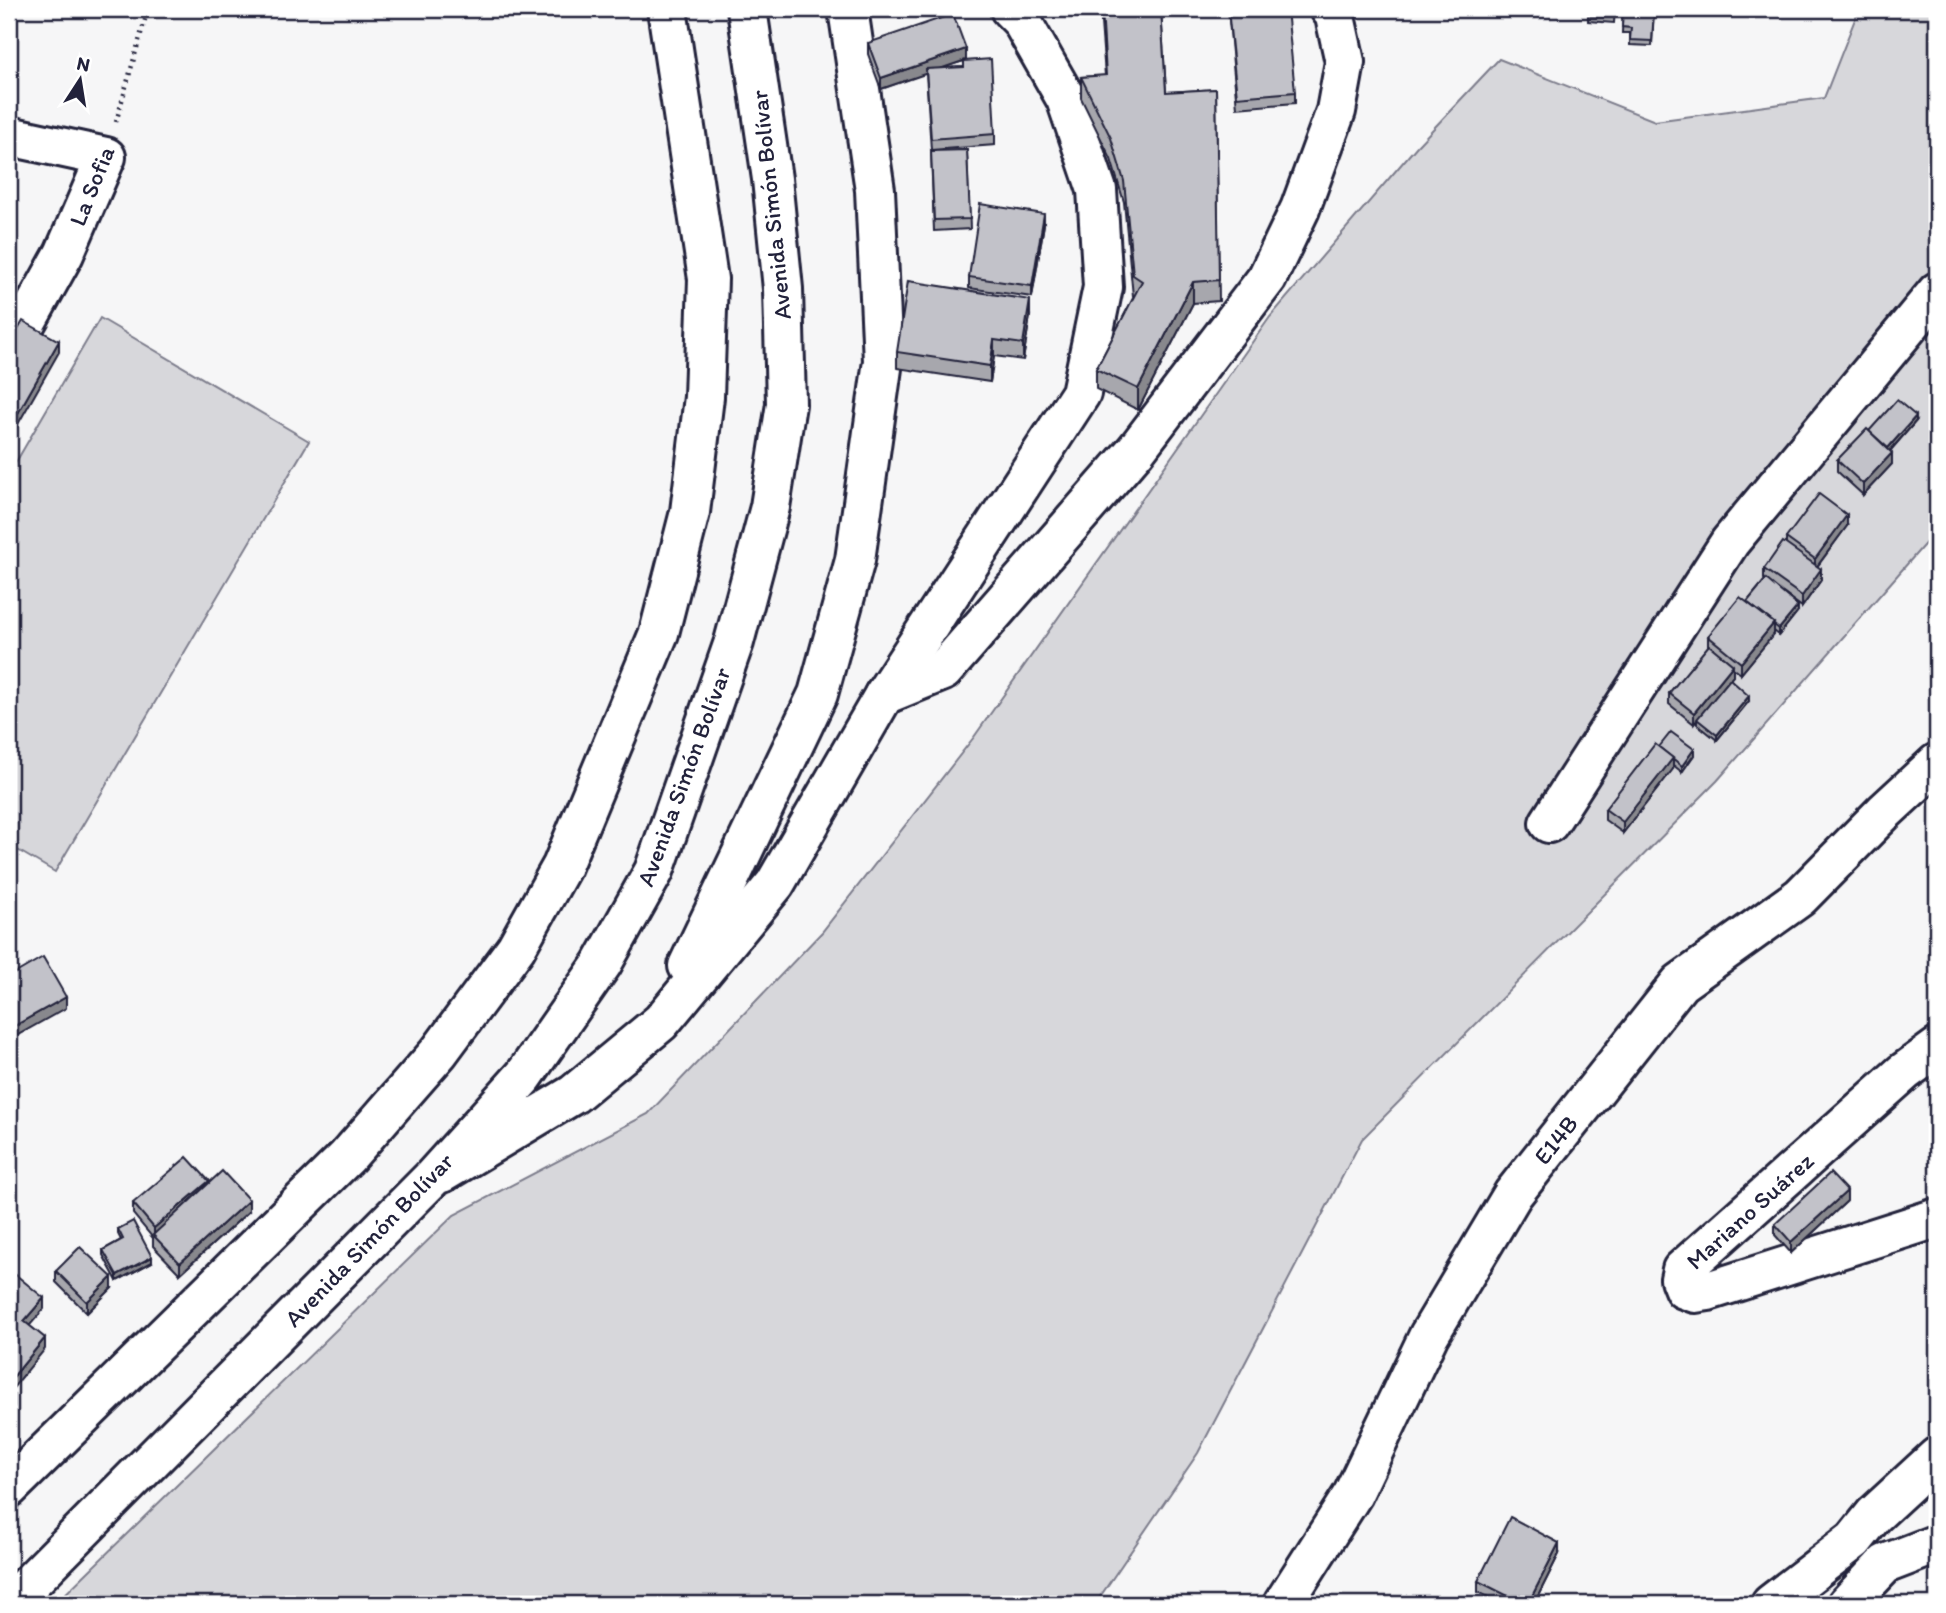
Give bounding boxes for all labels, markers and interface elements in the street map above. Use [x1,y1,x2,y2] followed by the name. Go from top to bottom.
[46,46,116,116] north arrow
[75,51,92,76] text: N
[744,89,797,321] street label: Avenida Simón Bolívar
[62,141,121,230] street label: La Sofia
[630,664,737,890] street label: Avenida Simón Bolívar
[1527,1109,1584,1170] street label: E14B
[1680,1146,1819,1275] street label: Mariano Suárez
[278,1147,459,1333] street label: Avenida Simón Bolívar

